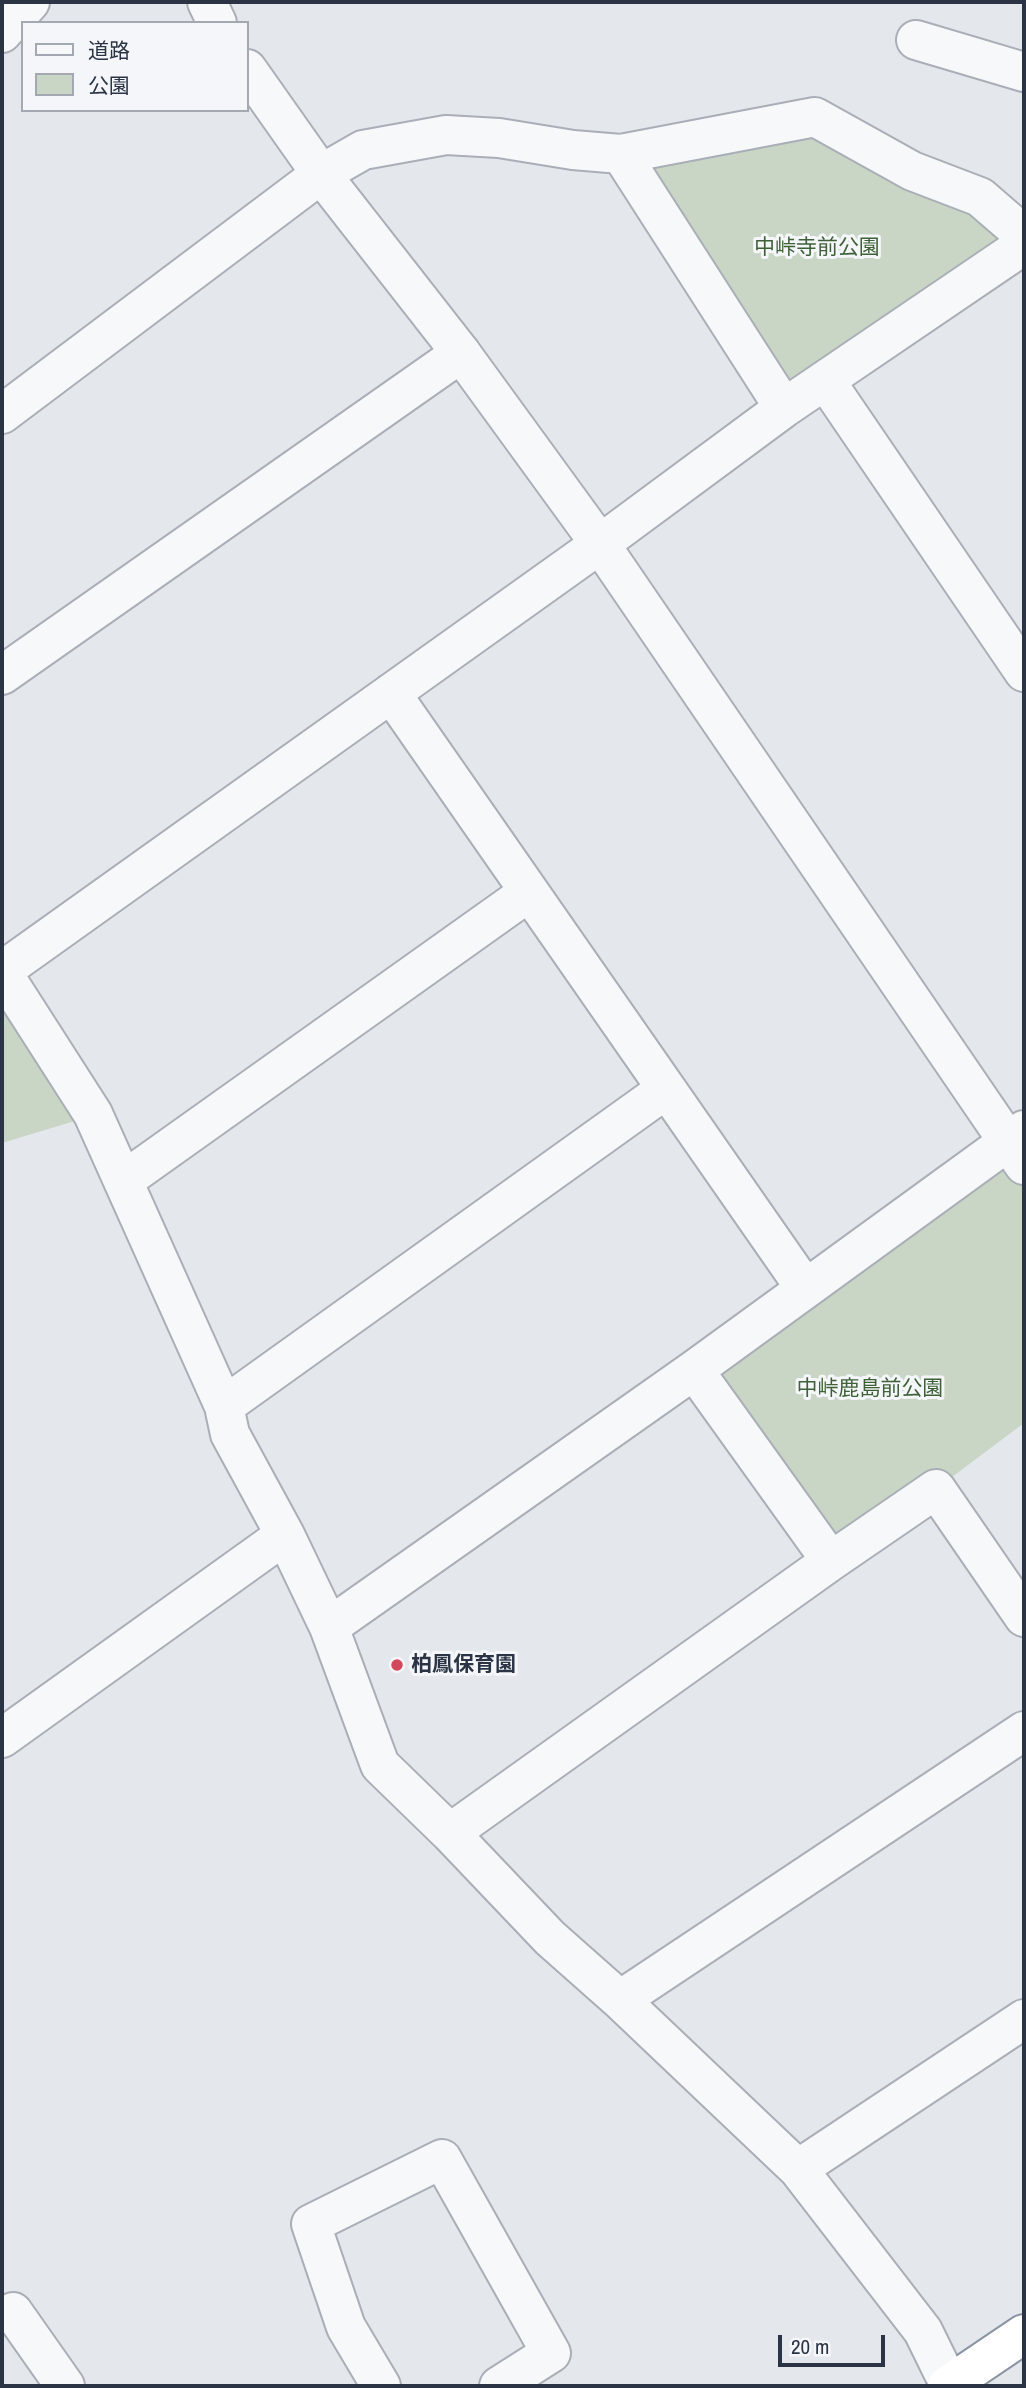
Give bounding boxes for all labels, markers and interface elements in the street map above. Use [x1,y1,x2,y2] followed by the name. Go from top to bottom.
[21,21,248,112] legend
[88,36,130,65] text: 道路
[88,71,130,100] text: 公園
[754,235,880,261] park label: 中峠寺前公園
[797,1376,943,1402] park label: 中峠鹿島前公園
[411,1652,516,1678] place label: 柏鳳保育園
[389,1657,405,1673] marker: 柏鳳保育園
[781,2322,888,2366] scale bar
[791,2332,829,2361] text: 20 m

